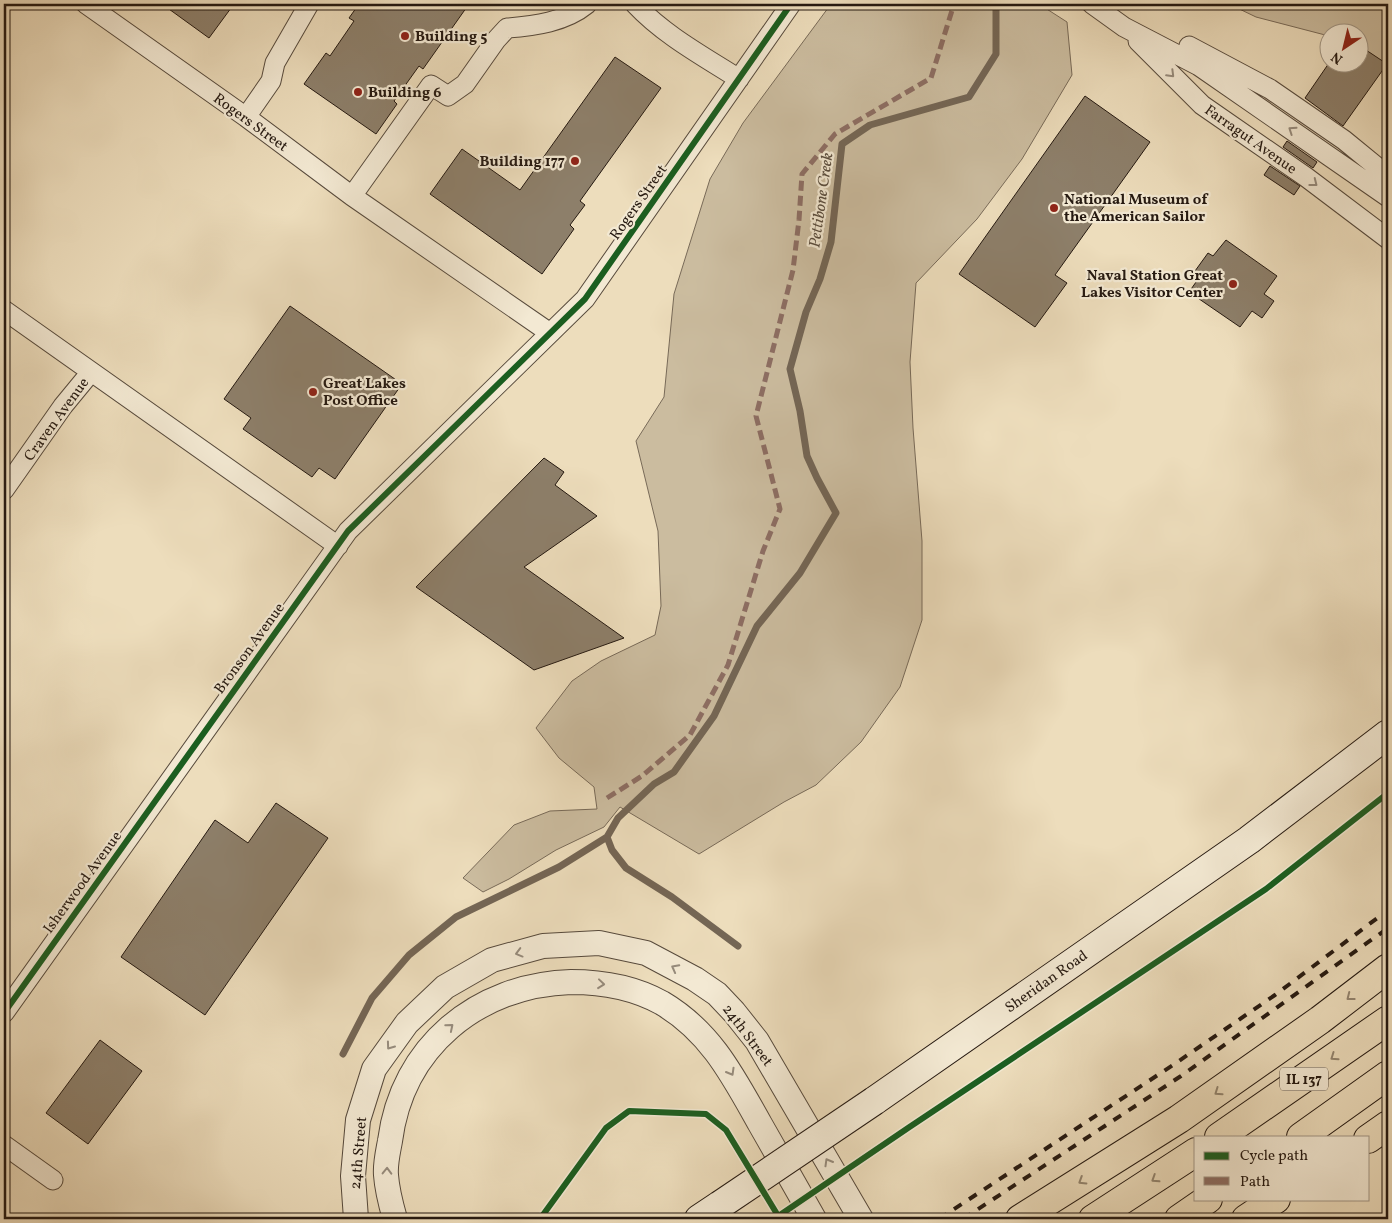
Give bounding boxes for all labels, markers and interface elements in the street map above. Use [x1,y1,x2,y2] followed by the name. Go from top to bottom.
[1320,22,1370,72] north arrow
[415,27,487,48] place label: Building 5
[399,30,411,42] marker: Building 5
[1328,47,1347,68] text: N
[1165,68,1174,77] one-way arrow
[368,83,441,104] place label: Building 6
[352,86,364,98] marker: Building 6
[208,89,292,157] street label: Rogers Street
[1200,100,1301,180] street label: Farragut Avenue
[1289,127,1298,136] one-way arrow
[804,151,840,249] water label: Pettibone Creek
[479,152,565,173] place label: Building 177
[569,155,581,167] marker: Building 177
[605,161,673,245] street label: Rogers Street
[1308,177,1318,186] one-way arrow
[1064,190,1208,228] place label: National Museum of the American Sailor
[1048,202,1060,214] marker: National Museum of the American Sailor
[1081,266,1223,304] place label: Naval Station Great Lakes Visitor Center
[1227,278,1239,290] marker: Naval Station Great Lakes Visitor Center
[20,374,95,466] street label: Craven Avenue
[323,374,406,412] place label: Great Lakes Post Office
[307,386,319,398] marker: Great Lakes Post Office
[210,599,290,699] street label: Bronson Avenue
[39,827,128,938] street label: Isherwood Avenue
[1001,946,1093,1019] street label: Sheridan Road
[514,947,523,958] one-way arrow
[672,964,681,974] one-way arrow
[597,978,605,989] one-way arrow
[1347,992,1356,1000] one-way arrow
[716,1000,777,1071] street label: 24th Street
[444,1025,453,1033] one-way arrow
[388,1040,396,1049] one-way arrow
[1330,1051,1340,1060] one-way arrow
[724,1067,734,1076] one-way arrow
[1280,1068,1328,1090] road number: IL 137
[1214,1086,1224,1095] one-way arrow
[346,1116,373,1190] street label: 24th Street
[1194,1136,1370,1200] legend
[1240,1146,1308,1167] text: Cycle path
[824,1158,834,1167] one-way arrow
[382,1167,392,1175] one-way arrow
[1151,1172,1160,1182] one-way arrow
[1240,1172,1270,1193] text: Path
[1078,1175,1087,1184] one-way arrow

